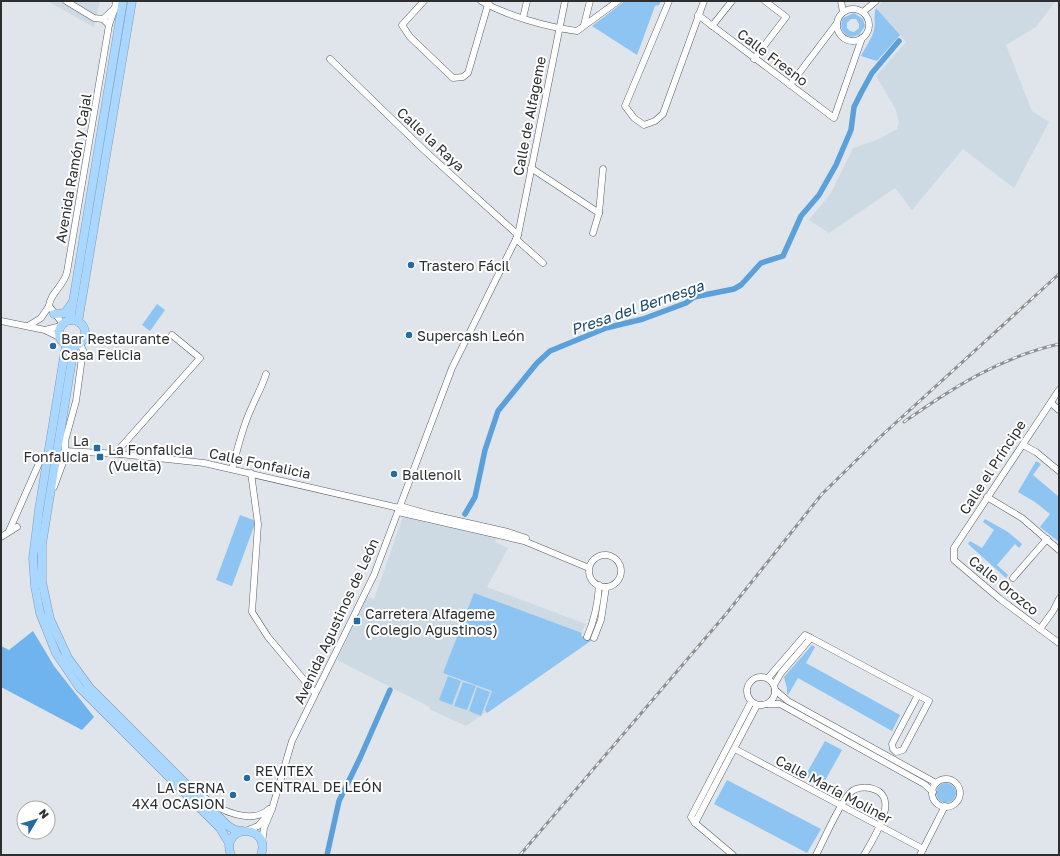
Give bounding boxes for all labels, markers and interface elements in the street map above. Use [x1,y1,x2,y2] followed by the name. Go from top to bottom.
[734,25,812,89] street label: Calle Fresno
[509,55,549,177] street label: Calle de Alfageme
[51,92,95,244] street label: Avenida Ramón y Cajal
[394,103,468,175] street label: Calle la Raya
[419,257,510,274] place label: Trastero Fácil
[406,260,416,270] marker: Trastero Fácil
[568,276,706,339] water label: Presa del Bernesga
[417,327,525,344] place label: Supercash León
[61,330,170,363] place label: Bar Restaurante Casa Felicia
[404,330,414,340] marker: Supercash León
[48,341,58,351] marker: Bar Restaurante Casa Felicia
[955,417,1029,517] street label: Calle el Príncipe
[24,432,89,465] place label: La Fonfalicia
[108,441,193,474] place label: La Fonfalicia (Vuelta)
[92,443,102,453] marker: La Fonfalicia
[208,444,312,482] street label: Calle Fonfalicia
[95,452,105,462] marker: La Fonfalicia (Vuelta)
[402,466,461,483] place label: Ballenoil
[389,469,399,479] marker: Ballenoil
[290,535,382,707] street label: Avenida Agustinos de León
[966,552,1042,618] street label: Calle Orozco
[365,605,498,638] place label: Carretera Alfageme (Colegio Agustinos)
[352,616,362,626] marker: Carretera Alfageme (Colegio Agustinos)
[773,751,896,827] street label: Calle María Moliner
[255,762,382,795] place label: REVITEX CENTRAL DE LEÓN
[242,773,252,783] marker: REVITEX CENTRAL DE LEÓN
[132,779,226,812] place label: LA SERNA 4X4 OCASION
[228,790,238,800] marker: LA SERNA 4X4 OCASION
[16,800,56,840] north arrow
[37,806,52,821] text: N

